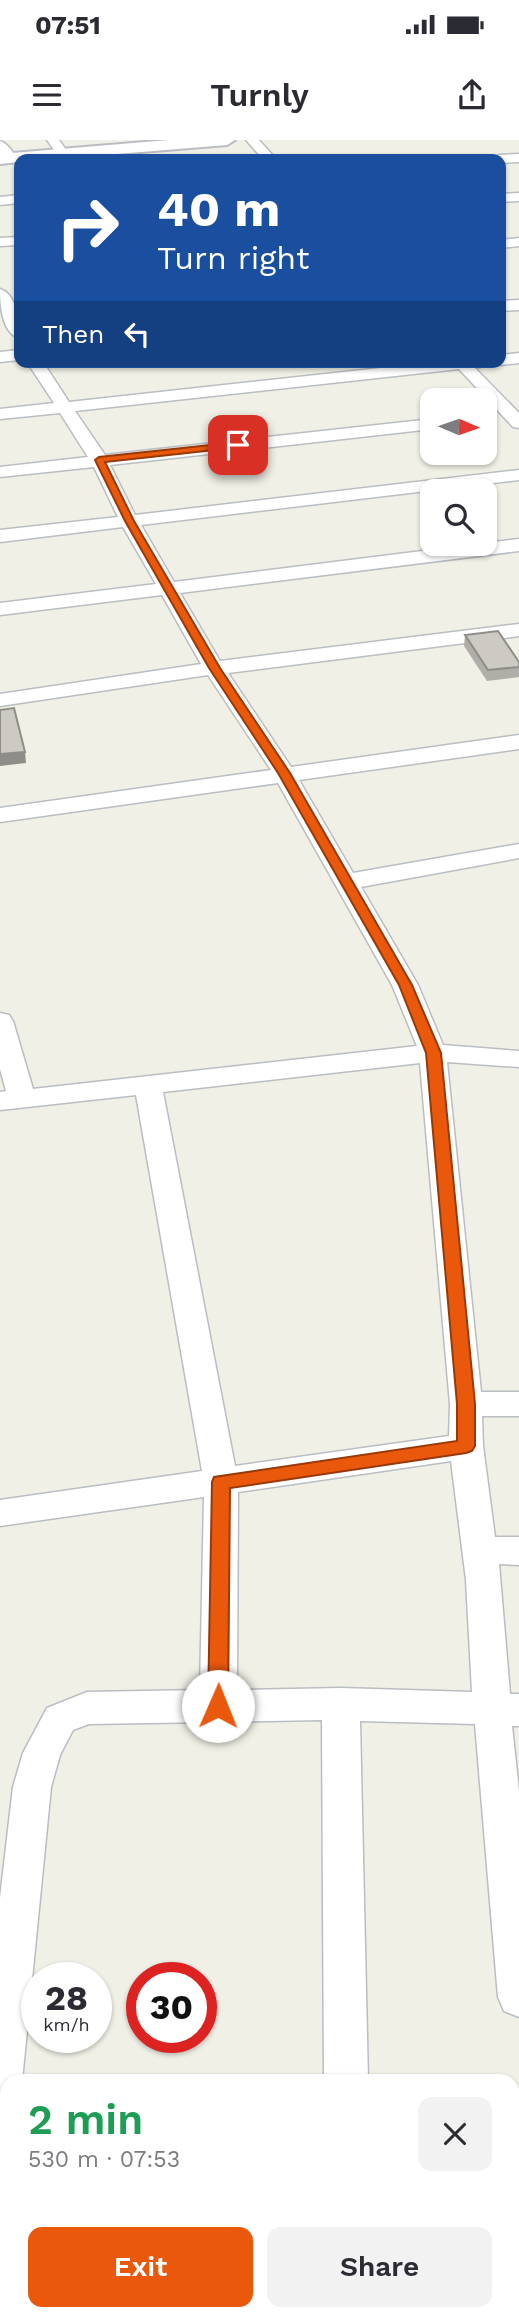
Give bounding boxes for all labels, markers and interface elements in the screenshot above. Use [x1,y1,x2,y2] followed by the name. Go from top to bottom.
[35,10,101,40] text: 07:51
[28,76,66,114] icon: menu
[210,76,309,114] text: Turnly
[453,76,491,114] icon: share
[157,180,280,238] text: 40 m
[42,182,133,273] icon: right
[157,239,309,277] text: Turn right
[118,315,156,353] icon: left
[42,319,104,349] text: Then
[420,388,497,466] north arrow
[420,388,497,556] map controls
[208,415,268,475] pin
[219,426,257,464] icon: arrive
[420,479,497,556] button: search
[181,1669,255,1743] position arrow
[126,1962,217,2053] speed limit sign: 30
[45,1977,88,2019] text: 28
[43,2014,90,2035] text: km/h
[28,2095,143,2144] text: 2 min
[418,2097,492,2171] button: close
[28,2146,180,2173] text: 530 m · 07:53
[28,2227,253,2307] button: Exit
[267,2227,492,2307] button: Share

